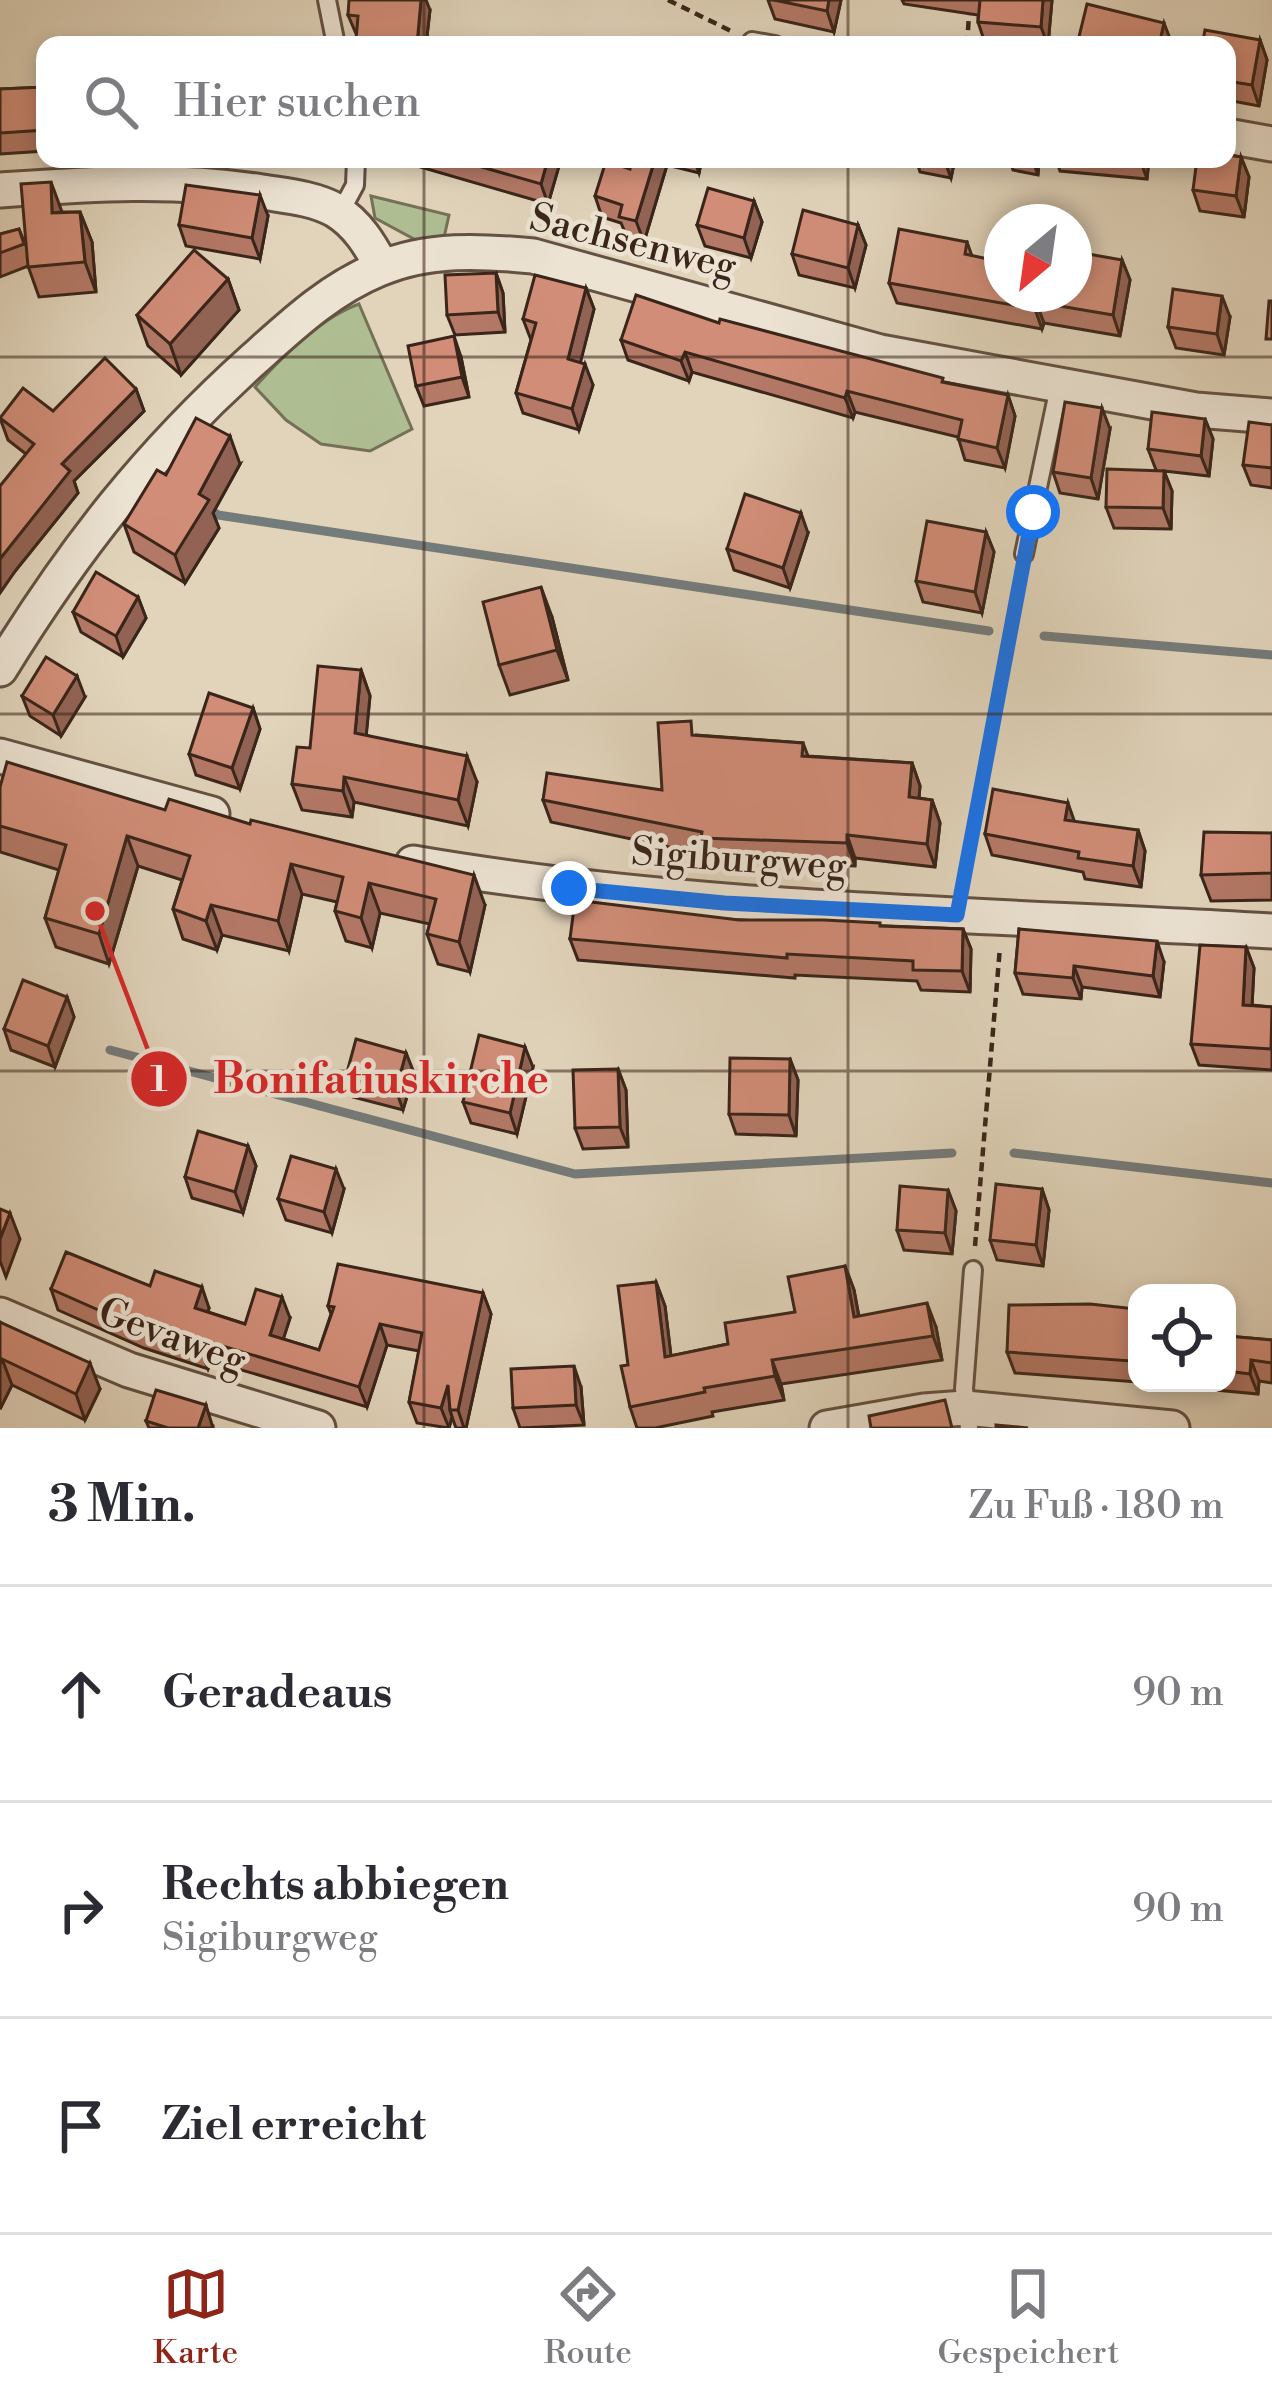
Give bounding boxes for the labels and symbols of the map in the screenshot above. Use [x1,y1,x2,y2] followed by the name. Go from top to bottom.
[525,194,741,292] street label: Sachsenweg
[984,204,1092,312] north arrow
[1006,485,1060,539] route start
[630,828,848,892] street label: Sigiburgweg
[542,861,596,915] route end
[129,1040,573,1118] callout: Bonifatiuskirche
[213,1054,549,1107] text: Bonifatiuskirche
[150,1058,168,1103] text: 1
[91,1288,253,1386] street label: Gevaweg

